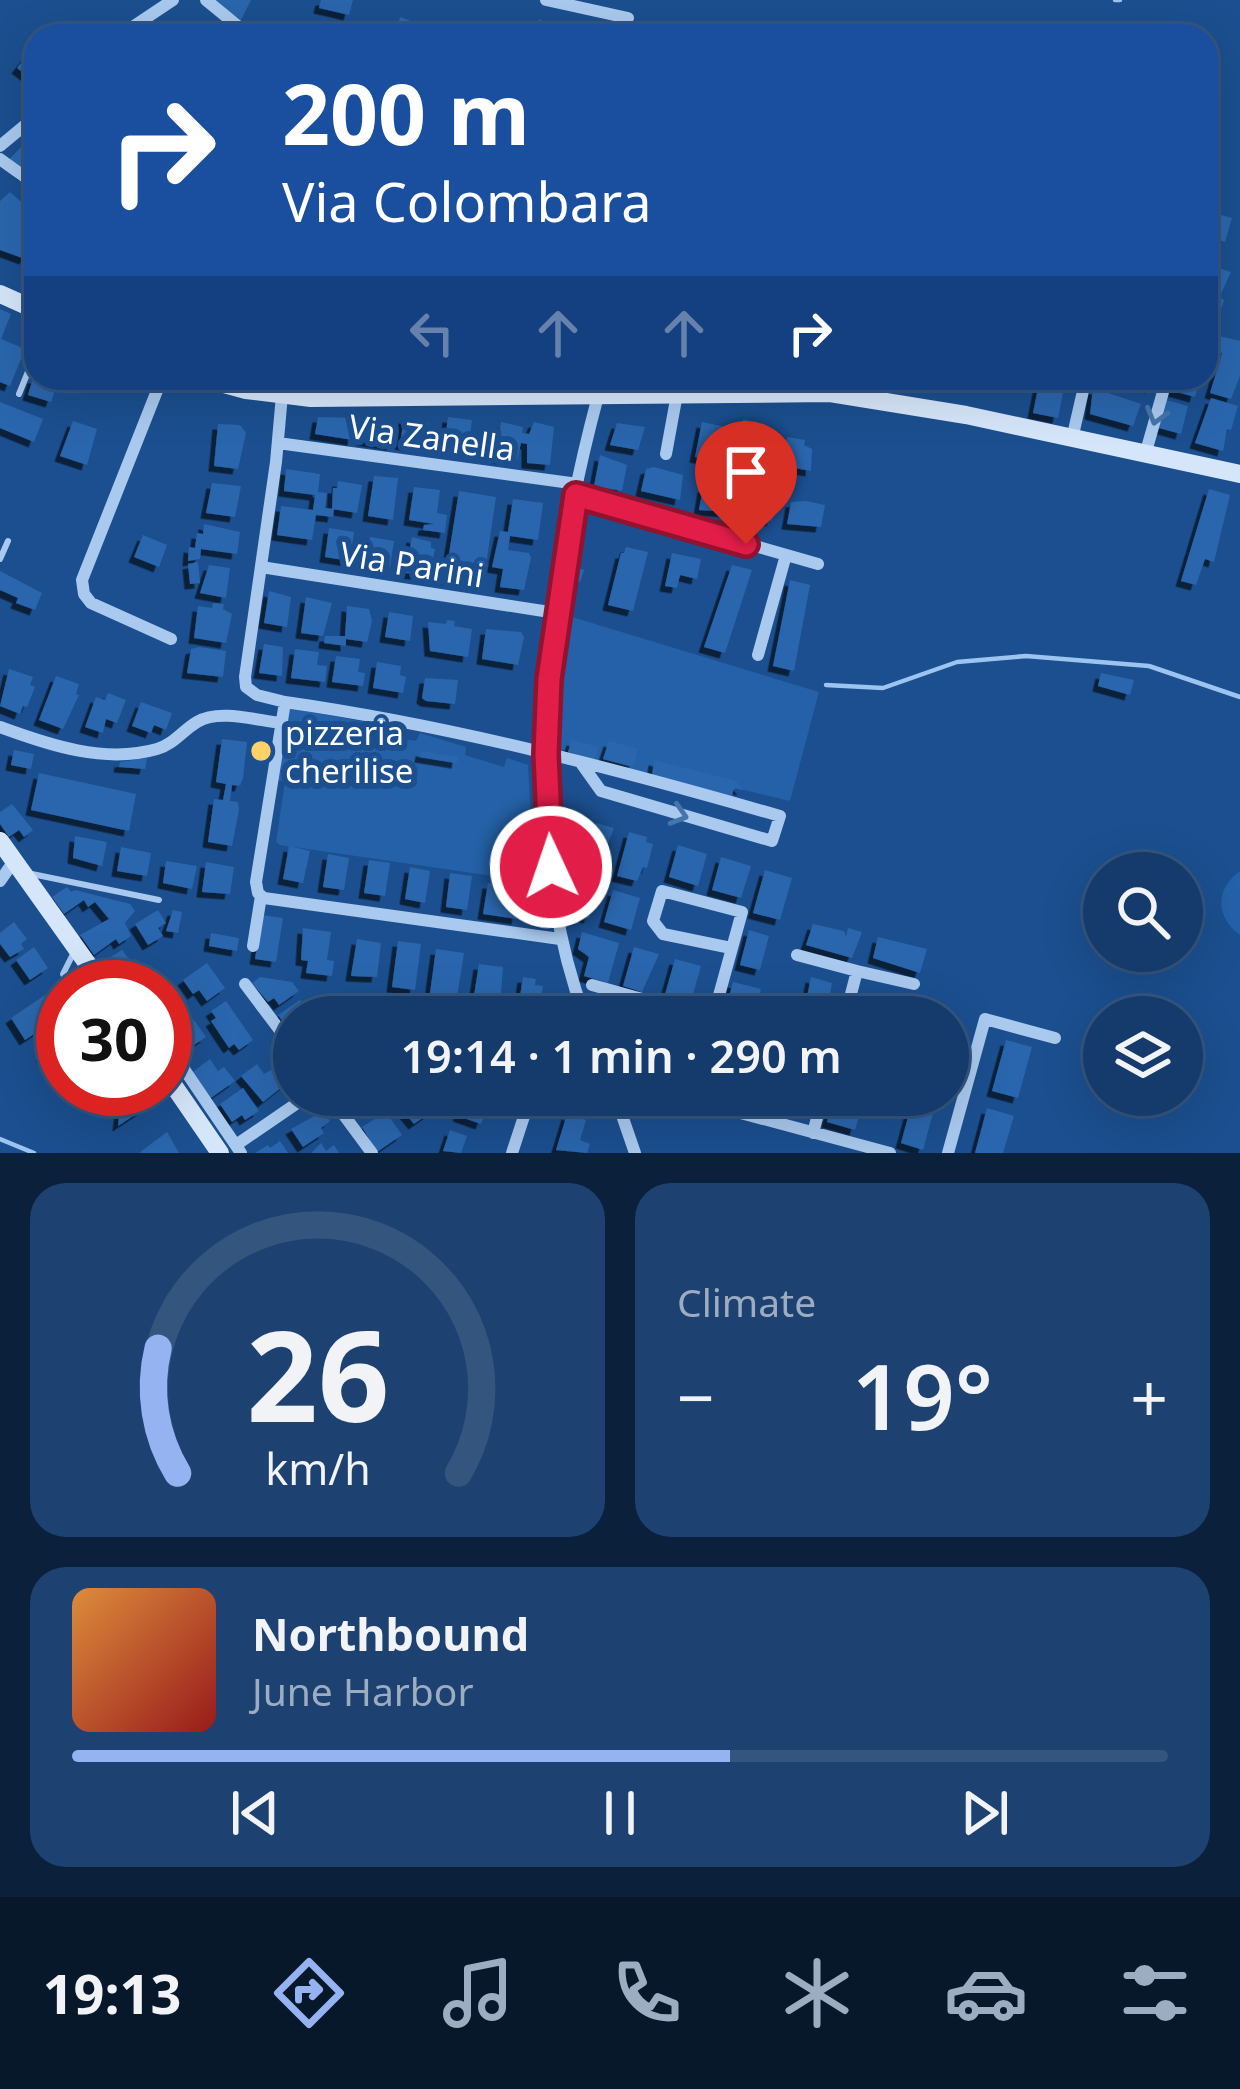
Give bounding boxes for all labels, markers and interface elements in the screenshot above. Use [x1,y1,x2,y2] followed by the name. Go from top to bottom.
[282,55,530,170] text: 200 m
[84,72,240,228] icon: right
[282,164,652,238] text: Via Colombara
[399,300,465,366] icon: left
[525,300,591,366] icon: ahead
[651,300,717,366] icon: ahead
[777,300,843,366] icon: right
[346,403,518,471] street label: Via Zanella
[1145,405,1170,426] one-way arrow
[695,421,797,544] pin
[713,439,779,505] icon: arrive
[337,530,487,598] street label: Via Parini
[285,710,413,793] place label: pizzeria cherilise
[248,738,274,764] marker: pizzeria cherilise
[668,801,689,826] one-way arrow
[488,804,614,930] position arrow
[1083,852,1203,1116] map controls
[1083,852,1203,972] button: search
[36,960,192,1116] speed limit sign: 30
[1083,996,1203,1116] button: layers
[400,1025,842,1086] text: 19:14 · 1 min · 290 m
[677,1275,816,1328] text: Climate
[246,1289,389,1459] text: 26
[852,1334,993,1456] text: 19°
[677,1351,715,1441] text: −
[1130,1351,1168,1441] text: +
[265,1439,370,1498] text: km/h
[252,1603,529,1664] text: Northbound
[252,1664,474,1717] text: June Harbor
[222,1780,288,1846] icon: previous
[587,1780,653,1846] icon: pause
[952,1780,1018,1846] icon: next
[267,1951,351,2035] icon: directions
[436,1951,520,2035] icon: music
[605,1951,689,2035] icon: phone
[775,1951,859,2035] icon: climate
[944,1951,1028,2035] icon: car
[1113,1951,1197,2035] icon: filters
[43,1956,181,2030] text: 19:13

